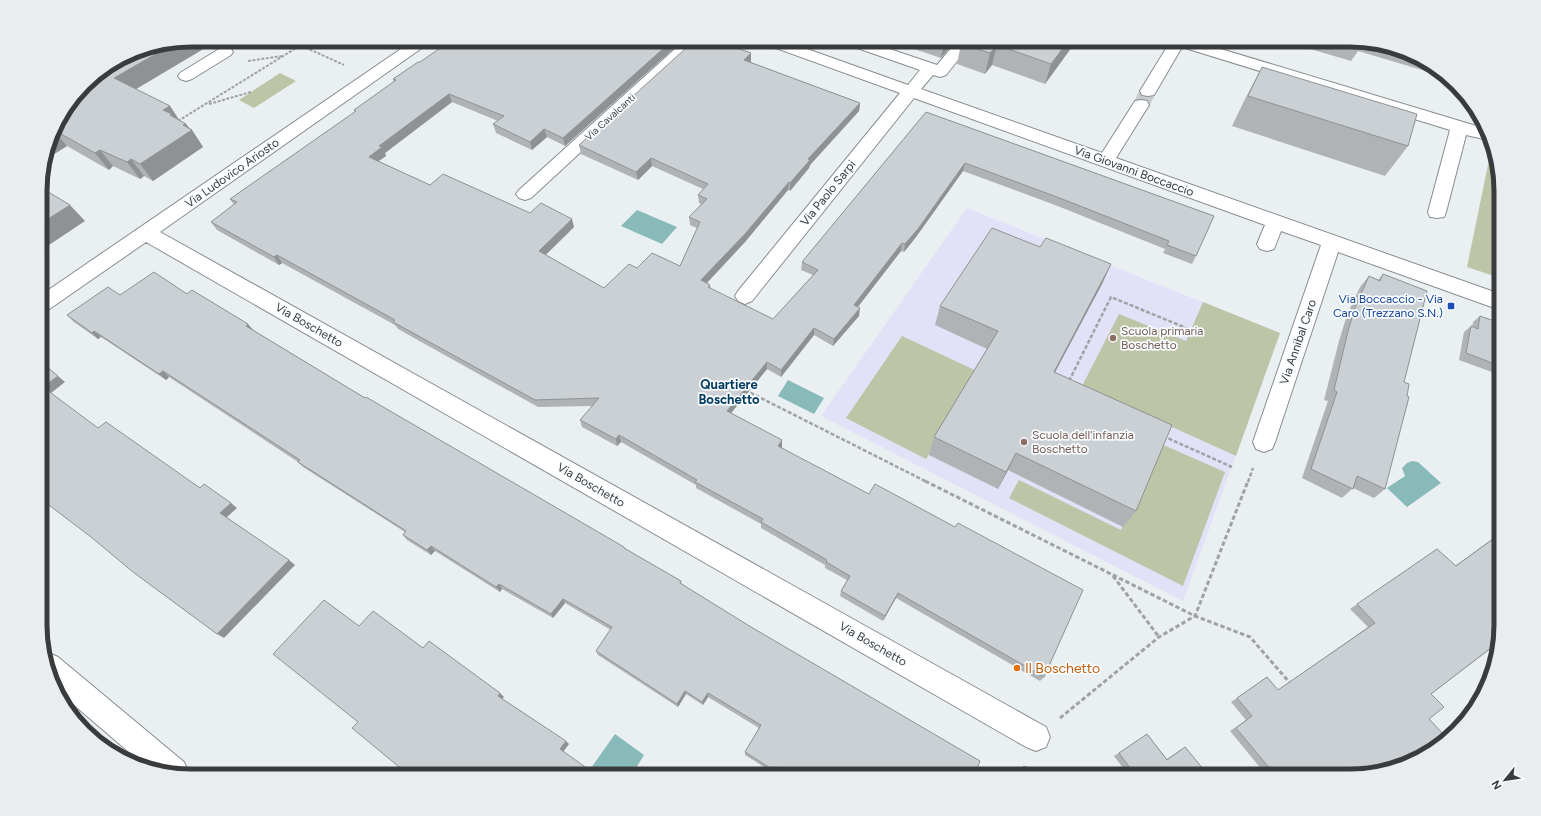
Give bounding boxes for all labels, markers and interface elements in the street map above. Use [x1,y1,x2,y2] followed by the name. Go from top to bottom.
[582,91,638,143] street label: Via Cavalcanti
[182,135,282,211] street label: Via Ludovico Ariosto
[1072,143,1196,199] street label: Via Giovanni Boccaccio
[797,157,859,229] street label: Via Paolo Sarpi
[1333,292,1443,320] place label: Via Boccaccio - Via Caro (Trezzano S.N.)
[1277,298,1319,386] street label: Via Annibal Caro
[273,300,345,350] street label: Via Boschetto
[1446,301,1456,311] marker: Via Boccaccio - Via Caro (Trezzano S.N.)
[1121,324,1203,352] place label: Scuola primaria Boschetto
[1108,333,1118,343] marker: Scuola primaria Boschetto
[698,377,760,407] district label: Quartiere Boschetto
[1032,428,1134,456] place label: Scuola dell'infanzia Boschetto
[1019,437,1029,447] marker: Scuola dell'infanzia Boschetto
[555,460,627,510] street label: Via Boschetto
[837,619,909,669] street label: Via Boschetto
[1025,660,1100,677] place label: Il Boschetto
[1012,663,1022,673] marker: Il Boschetto
[1485,760,1525,800] north arrow
[1489,778,1505,792] text: N

